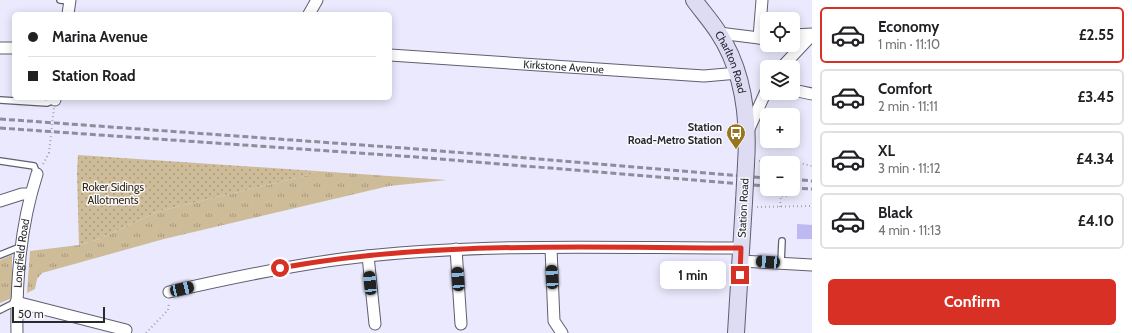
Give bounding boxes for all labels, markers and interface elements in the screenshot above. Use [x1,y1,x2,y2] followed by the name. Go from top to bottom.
[760,12,800,196] map controls
[760,12,800,52] button: locate
[830,17,866,53] icon: car
[878,18,939,36] text: Economy
[1079,26,1114,44] text: £2.55
[52,28,148,46] text: Marina Avenue
[712,28,749,95] street label: Charlton Road
[878,36,940,52] text: 1 min · 11:10
[523,57,605,76] street label: Kirkstone Avenue
[760,60,800,100] button: layers
[52,67,136,85] text: Station Road
[830,79,866,115] icon: car
[878,80,932,98] text: Comfort
[1077,88,1114,106] text: £3.45
[878,98,938,114] text: 2 min · 11:11
[760,108,800,148] button: +
[628,120,722,147] place label: Station Road-Metro Station
[725,122,747,150] bus stop icon: Station Road-Metro Station
[830,141,866,177] icon: car
[878,142,895,160] text: XL
[1076,150,1114,168] text: £4.34
[760,156,800,196] button: −
[878,160,941,176] text: 3 min · 11:12
[734,178,752,238] street label: Station Road
[82,180,144,207] park label: Roker Sidings Allotments
[830,203,866,239] icon: car
[878,204,913,222] text: Black
[1078,212,1114,230] text: £4.10
[11,217,32,288] street label: Longfield Road
[878,222,941,238] text: 4 min · 11:13
[756,255,780,269] car
[271,259,289,277] route start
[660,261,726,289] callout: 1 min
[545,265,559,289] car
[731,266,749,284] route end
[451,267,465,291] car
[678,267,708,283] text: 1 min
[363,270,377,296] car
[828,279,1116,325] button: Confirm
[169,280,195,298] car
[12,305,105,324] scale bar
[18,307,44,321] text: 50 m

